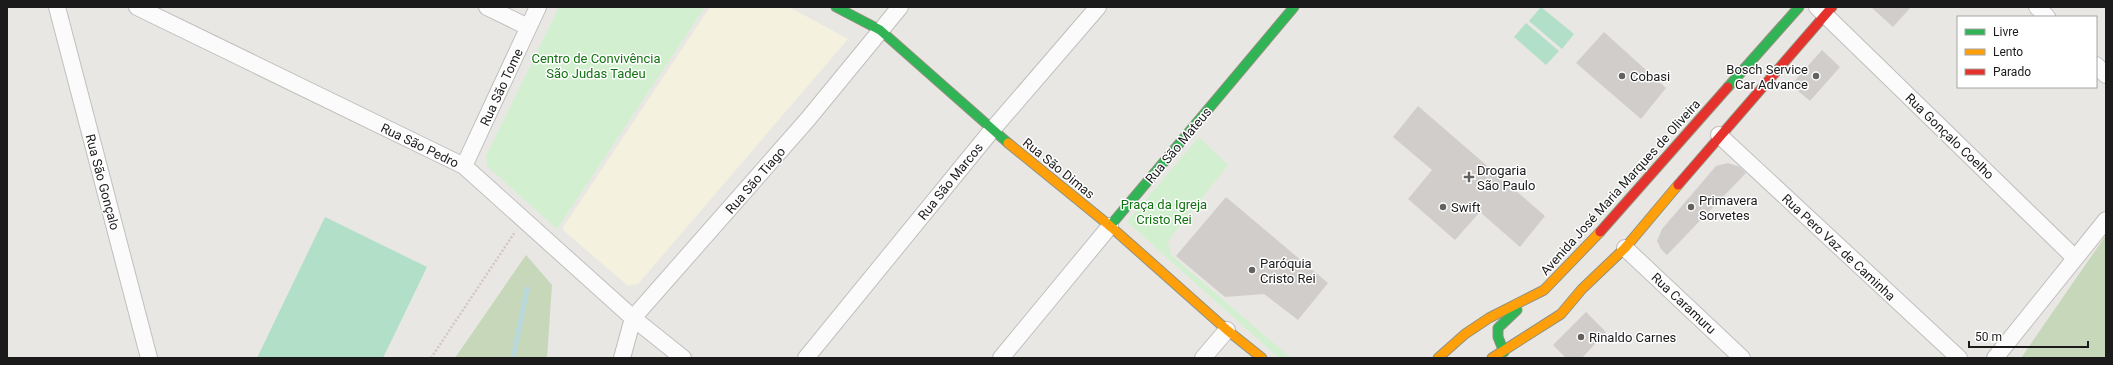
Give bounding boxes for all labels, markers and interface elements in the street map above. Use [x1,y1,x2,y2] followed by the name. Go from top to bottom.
[1957,16,2097,88] legend
[1993,25,2019,39] text: Livre
[1993,45,2023,59] text: Lento
[477,46,526,128] street label: Rua São Tome
[532,51,661,81] park label: Centro de Convivência São Judas Tadeu
[1726,62,1808,92] place label: Bosch Service Car Advance
[1993,65,2031,79] text: Parado
[1630,69,1670,84] place label: Cobasi
[1617,71,1627,81] marker: Cobasi
[1811,71,1821,81] marker: Bosch Service Car Advance
[1902,90,1997,182] street label: Rua Gonçalo Coelho
[1537,96,1703,278] street label: Avenida José Maria Marques de Oliveira
[1142,104,1215,186] street label: Rua São Mateus
[378,120,461,171] street label: Rua São Pedro
[82,132,123,232] street label: Rua São Gonçalo
[1020,135,1098,202] street label: Rua São Dimas
[915,140,986,223] street label: Rua São Marcos
[722,144,788,217] street label: Rua São Tiago
[1477,163,1535,193] place label: Drogaria São Paulo
[1464,172,1474,182] marker: Drogaria São Paulo
[1779,191,1898,304] street label: Rua Pero Vaz de Caminha
[1699,193,1757,223] place label: Primavera Sorvetes
[1121,197,1207,227] park label: Praça da Igreja Cristo Rei
[1451,200,1480,215] place label: Swift
[1438,202,1448,212] marker: Swift
[1686,202,1696,212] marker: Primavera Sorvetes
[1260,256,1316,286] place label: Paróquia Cristo Rei
[1247,265,1257,275] marker: Paróquia Cristo Rei
[1648,270,1719,337] street label: Rua Caramuru
[1969,323,2088,349] scale bar
[1589,330,1677,345] place label: Rinaldo Carnes
[1975,330,2002,344] text: 50 m
[1576,332,1586,342] marker: Rinaldo Carnes

